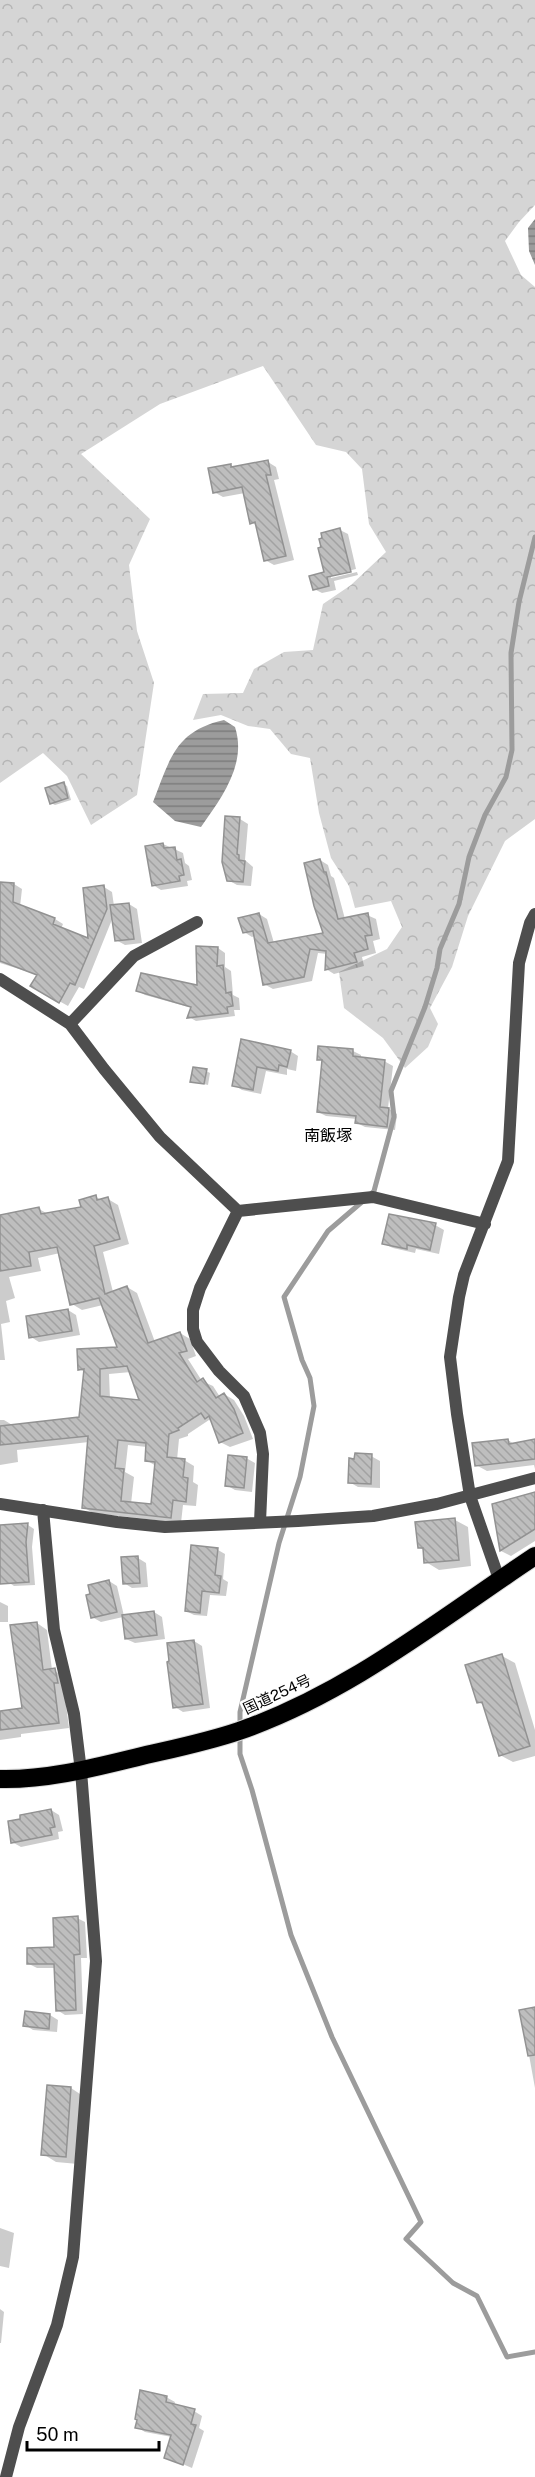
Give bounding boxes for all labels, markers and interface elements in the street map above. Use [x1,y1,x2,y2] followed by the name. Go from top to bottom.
[304,1126,352,1145] district label: 南飯塚
[240,1671,314,1717] street label: 国道254号
[27,2414,159,2452] scale bar
[36,2424,79,2445] text: 50 m

